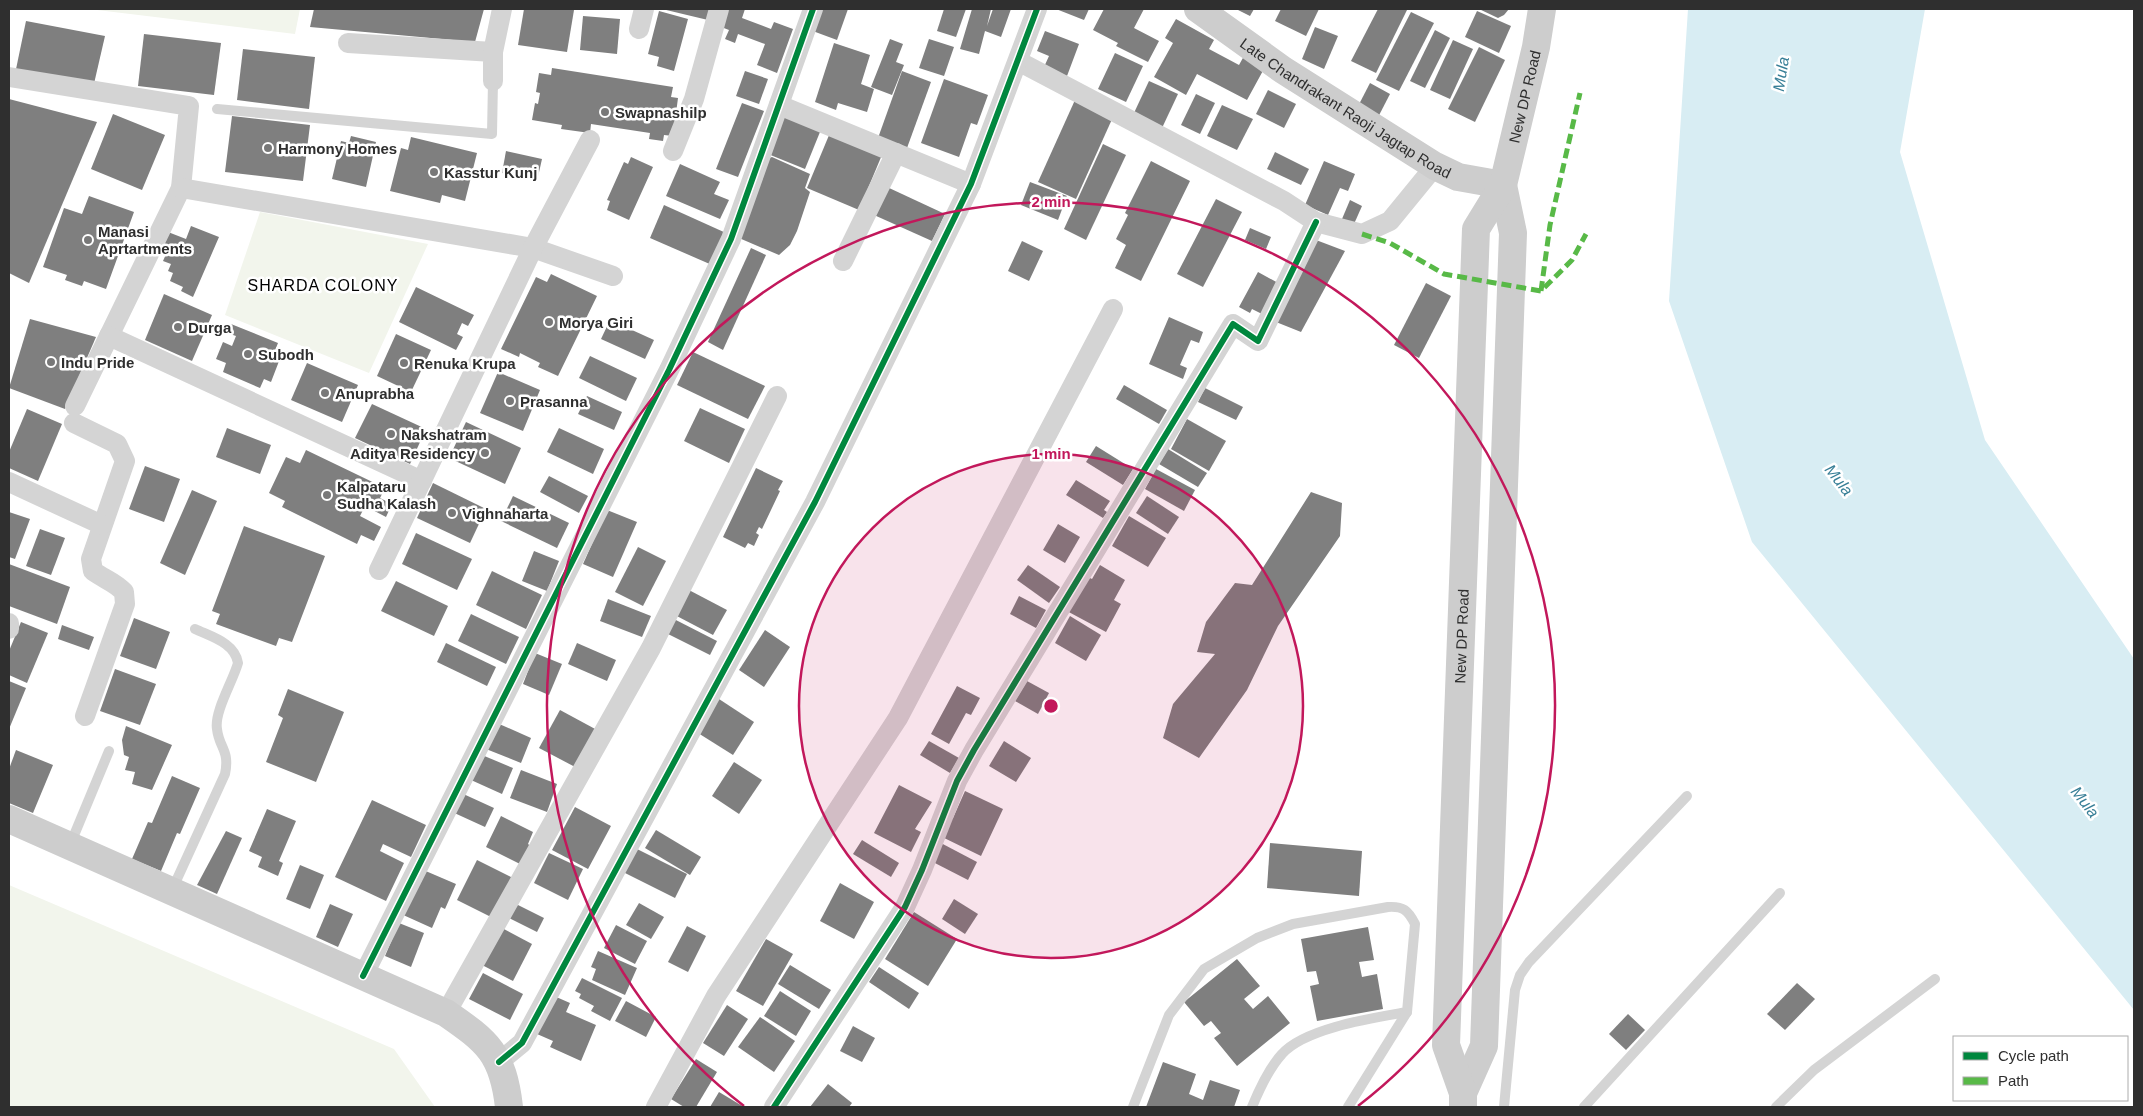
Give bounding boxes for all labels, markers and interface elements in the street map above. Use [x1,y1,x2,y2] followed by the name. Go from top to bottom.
[1237,34,1454,181] street label: Late Chandrakant Raoji Jagtap Road
[1505,48,1543,145] street label: New DP Road
[1770,55,1792,92] water label: Mula
[615,104,707,121] place label: Swapnashilp
[599,106,611,118] marker: Swapnashilp
[278,140,397,157] place label: Harmony Homes
[262,142,274,154] marker: Harmony Homes
[444,164,537,181] place label: Kasstur Kunj
[428,166,440,178] marker: Kasstur Kunj
[1031,193,1071,210] text: 2 min
[98,223,192,257] place label: Manasi Aprtartments
[82,234,94,246] marker: Manasi Aprtartments
[248,277,398,294] district label: SHARDA COLONY
[559,314,633,331] place label: Morya Giri
[543,316,555,328] marker: Morya Giri
[188,319,232,336] place label: Durga
[172,321,184,333] marker: Durga
[258,346,314,363] place label: Subodh
[242,348,254,360] marker: Subodh
[61,354,134,371] place label: Indu Pride
[414,355,516,372] place label: Renuka Krupa
[45,356,57,368] marker: Indu Pride
[398,357,410,369] marker: Renuka Krupa
[335,385,415,402] place label: Anuprabha
[319,387,331,399] marker: Anuprabha
[520,393,588,410] place label: Prasanna
[504,395,516,407] marker: Prasanna
[401,426,487,443] place label: Nakshatram
[385,428,397,440] marker: Nakshatram
[350,445,476,462] place label: Aditya Residency
[1031,445,1071,462] text: 1 min
[479,447,491,459] marker: Aditya Residency
[1822,461,1856,499] water label: Mula
[337,478,436,512] place label: Kalpataru Sudha Kalash
[321,489,333,501] marker: Kalpataru Sudha Kalash
[462,505,549,522] place label: Vighnaharta
[446,507,458,519] marker: Vighnaharta
[1451,589,1471,684] street label: New DP Road
[1042,697,1060,715] centre of rings
[2068,783,2102,821] water label: Mula
[1953,1036,2128,1101] legend
[1998,1047,2069,1064] text: Cycle path
[1998,1072,2029,1089] text: Path

